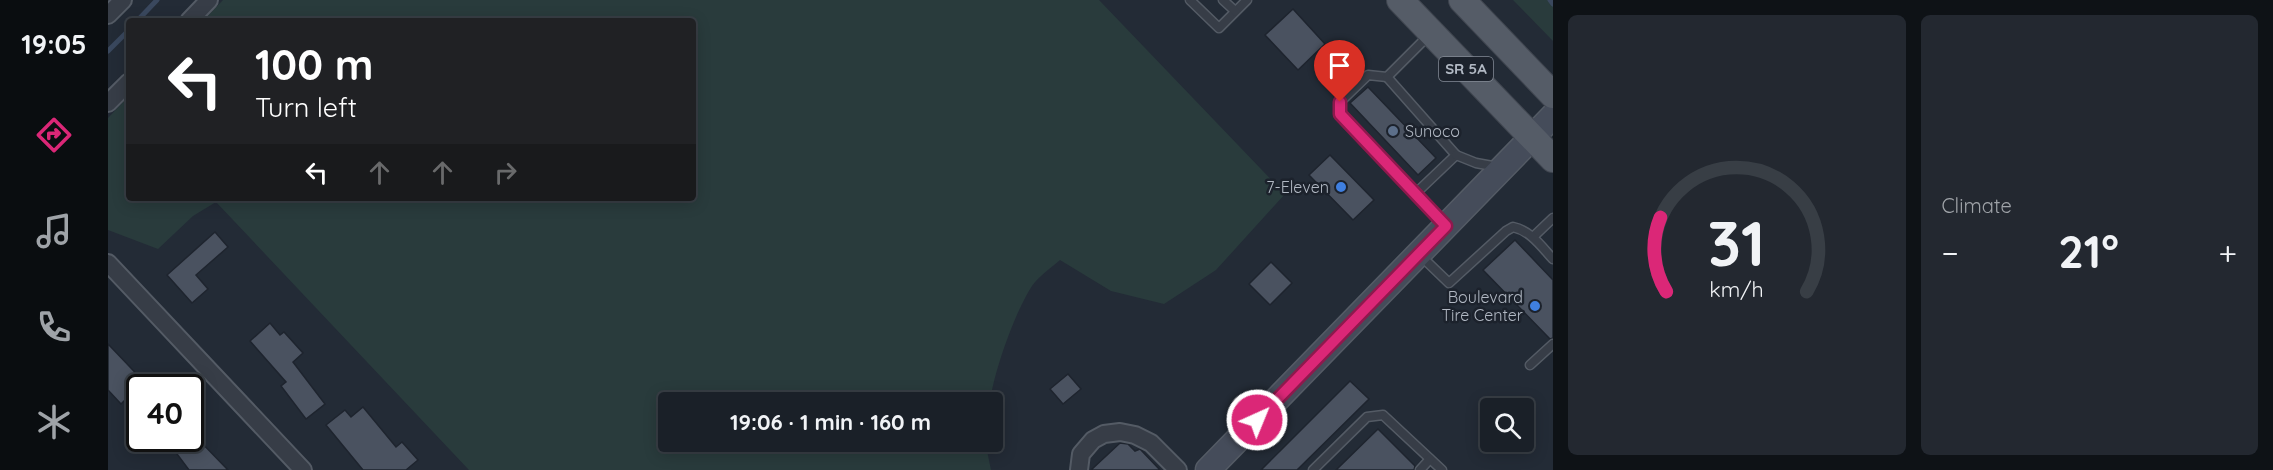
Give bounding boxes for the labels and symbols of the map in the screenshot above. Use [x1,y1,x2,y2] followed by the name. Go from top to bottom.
[1314,40,1365,102] pin
[1439,57,1493,81] road number: SR 5A
[1405,121,1460,141] place label: Sunoco
[1386,124,1400,138] marker: Sunoco
[1266,177,1329,197] place label: 7-Eleven
[1334,180,1348,194] marker: 7-Eleven
[1441,287,1523,325] place label: Boulevard Tire Center
[1528,299,1542,313] marker: Boulevard Tire Center
[126,374,204,452] speed limit sign: 40
[1225,388,1289,452] position arrow

